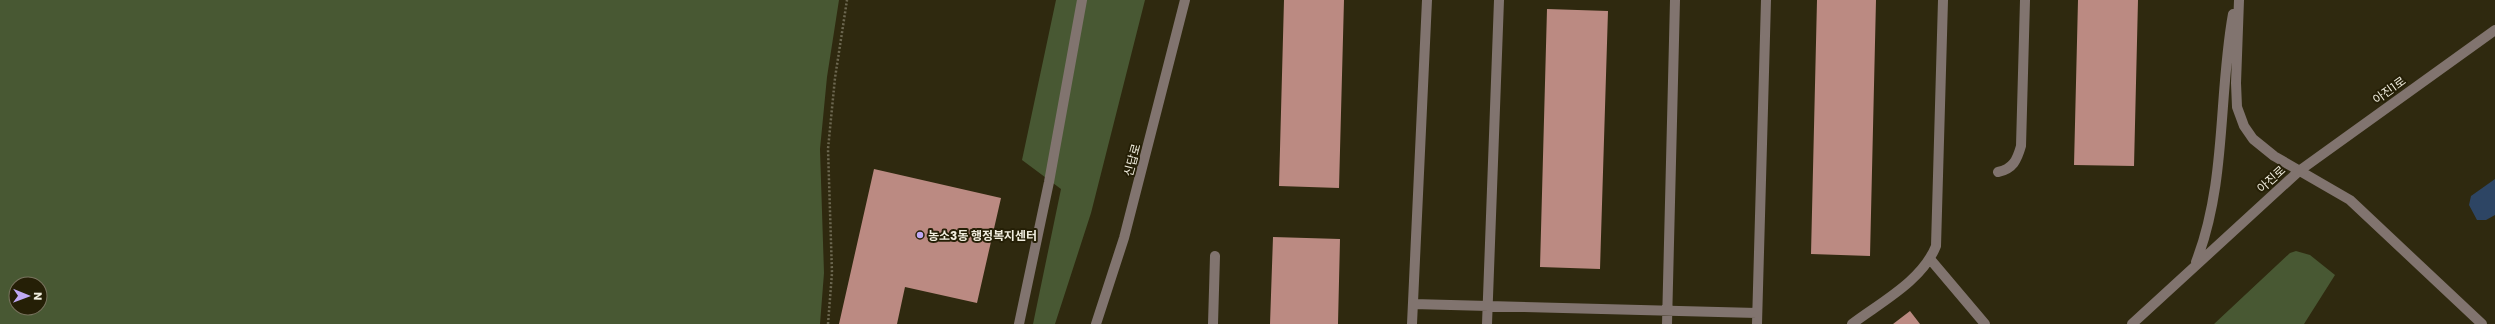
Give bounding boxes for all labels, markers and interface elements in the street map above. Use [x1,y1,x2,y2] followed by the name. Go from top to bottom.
[2369,72,2409,108] street label: 아진1로
[1120,142,1144,178] street label: 신답로
[2253,162,2289,196] street label: 아진로
[928,227,1037,244] place label: 농소3동 행정복지센터
[915,230,925,240] marker: 농소3동 행정복지센터
[8,276,48,316] north arrow
[30,292,46,300] text: N

